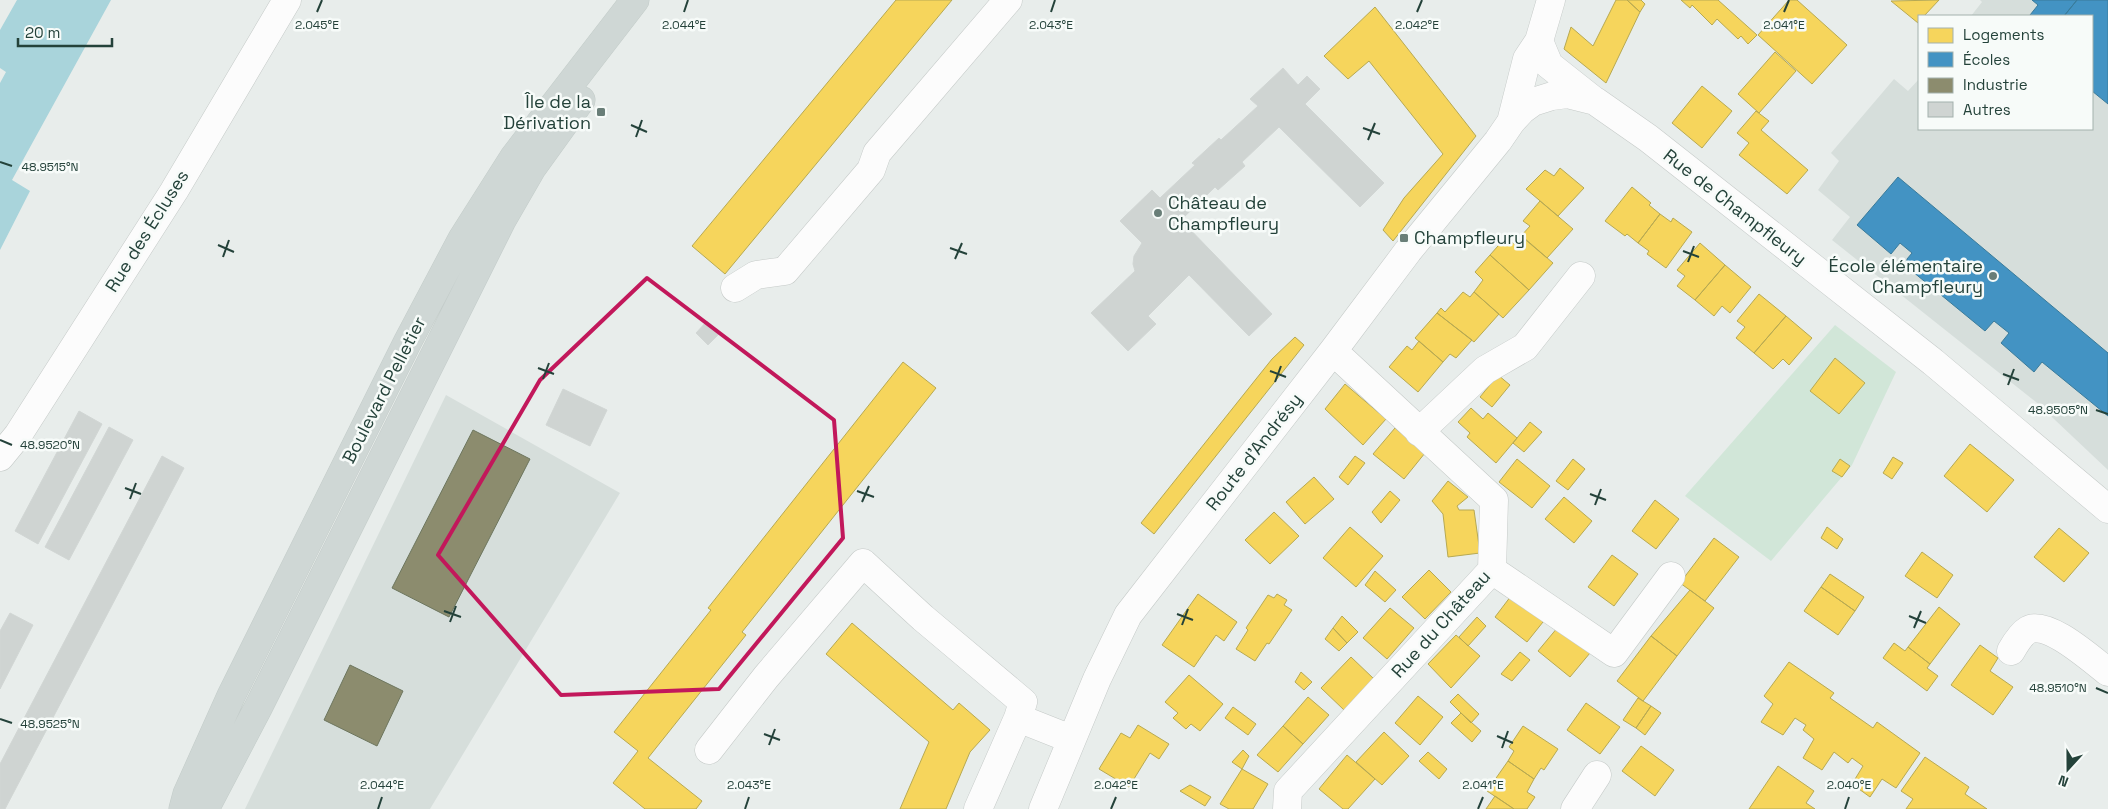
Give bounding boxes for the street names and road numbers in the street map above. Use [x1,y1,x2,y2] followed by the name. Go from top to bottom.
[1659,143,1812,270] street label: Rue de Champfleury
[100,165,193,296] street label: Rue des Écluses
[337,312,431,467] street label: Boulevard Pelletier
[1201,388,1307,515] street label: Route d'Andrésy
[1386,565,1495,682] street label: Rue du Château

